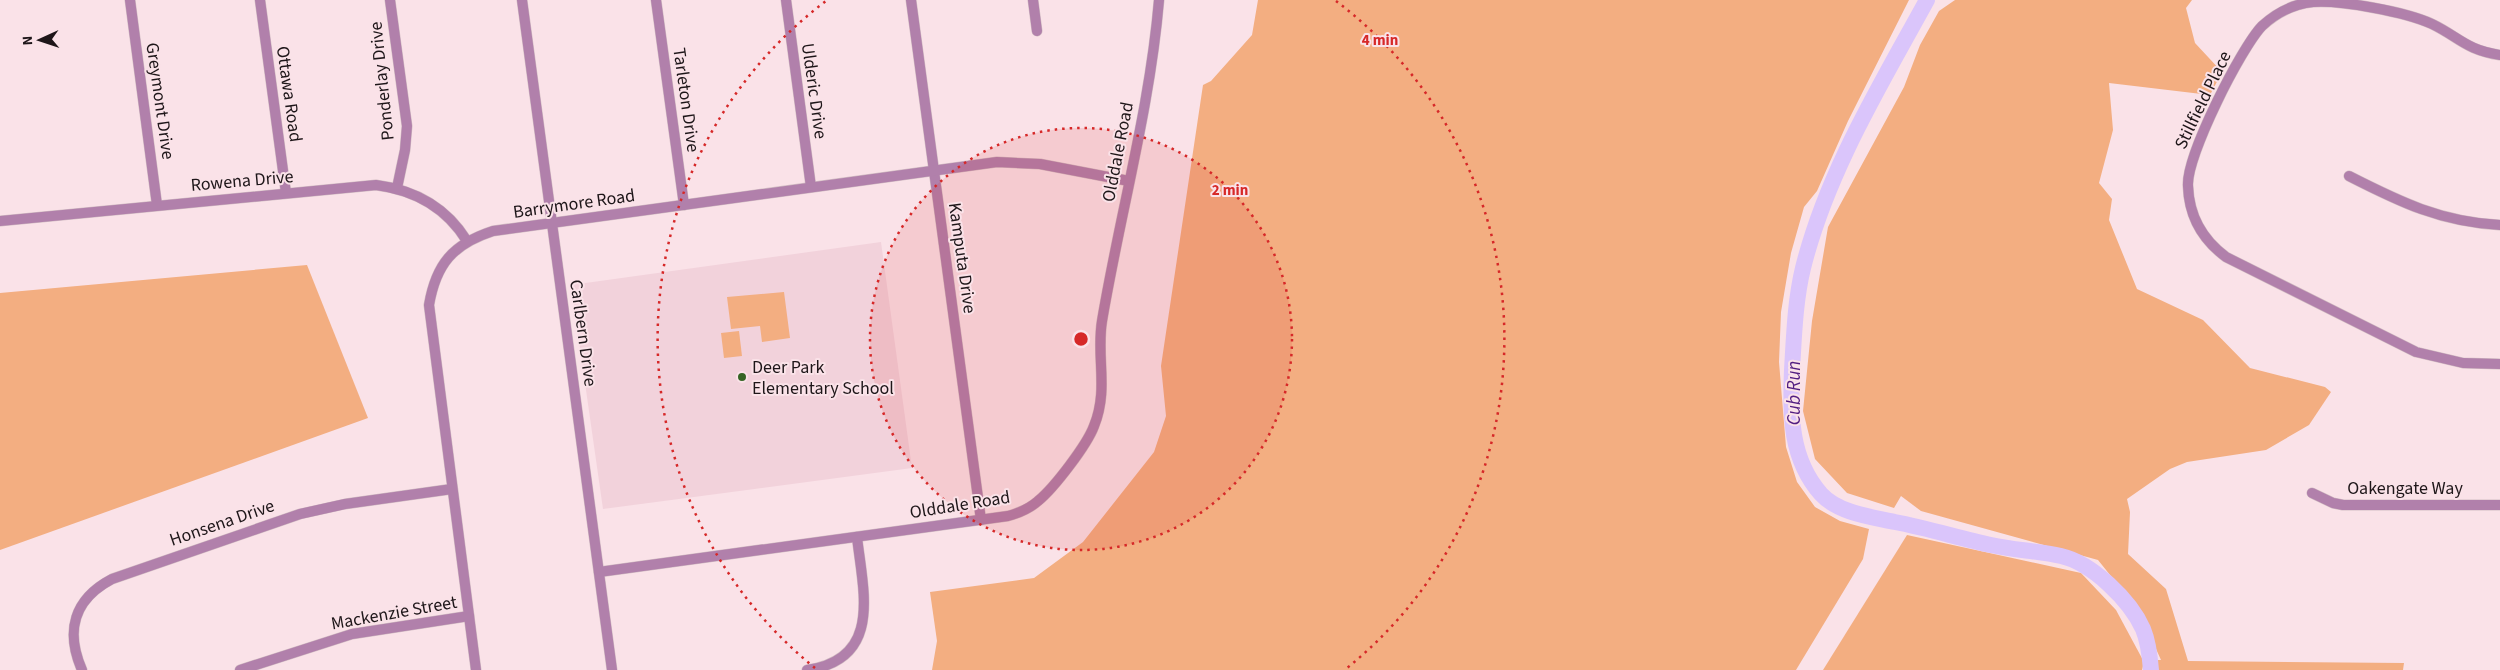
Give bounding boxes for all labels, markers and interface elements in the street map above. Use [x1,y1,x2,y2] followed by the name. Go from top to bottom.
[15,15,65,65] north arrow
[363,20,401,142] street label: Ponderlay Drive
[1362,30,1398,51] text: 4 min
[18,35,38,46] text: N
[139,41,181,161] street label: Greymont Drive
[795,41,833,141] street label: Ulderic Drive
[270,44,308,144] street label: Ottawa Road
[666,46,706,154] street label: Tarleton Drive
[2168,47,2238,153] street label: Stillfield Place
[1096,100,1140,204] street label: Olddale Road
[190,164,295,198] street label: Rowena Drive
[1212,180,1248,201] text: 2 min
[511,183,637,225] street label: Barrymore Road
[942,201,982,315] street label: Kamputa Drive
[563,278,603,388] street label: Carlbern Drive
[1072,330,1090,348] centre of rings
[752,355,894,401] place label: Deer Park Elementary School
[1781,361,1808,425] water label: Cub Run
[736,371,748,383] marker: Deer Park Elementary School
[2347,476,2463,501] street label: Oakengate Way
[908,485,1012,525] street label: Olddale Road
[166,493,278,553] street label: Honsena Drive
[329,590,459,636] street label: Mackenzie Street

